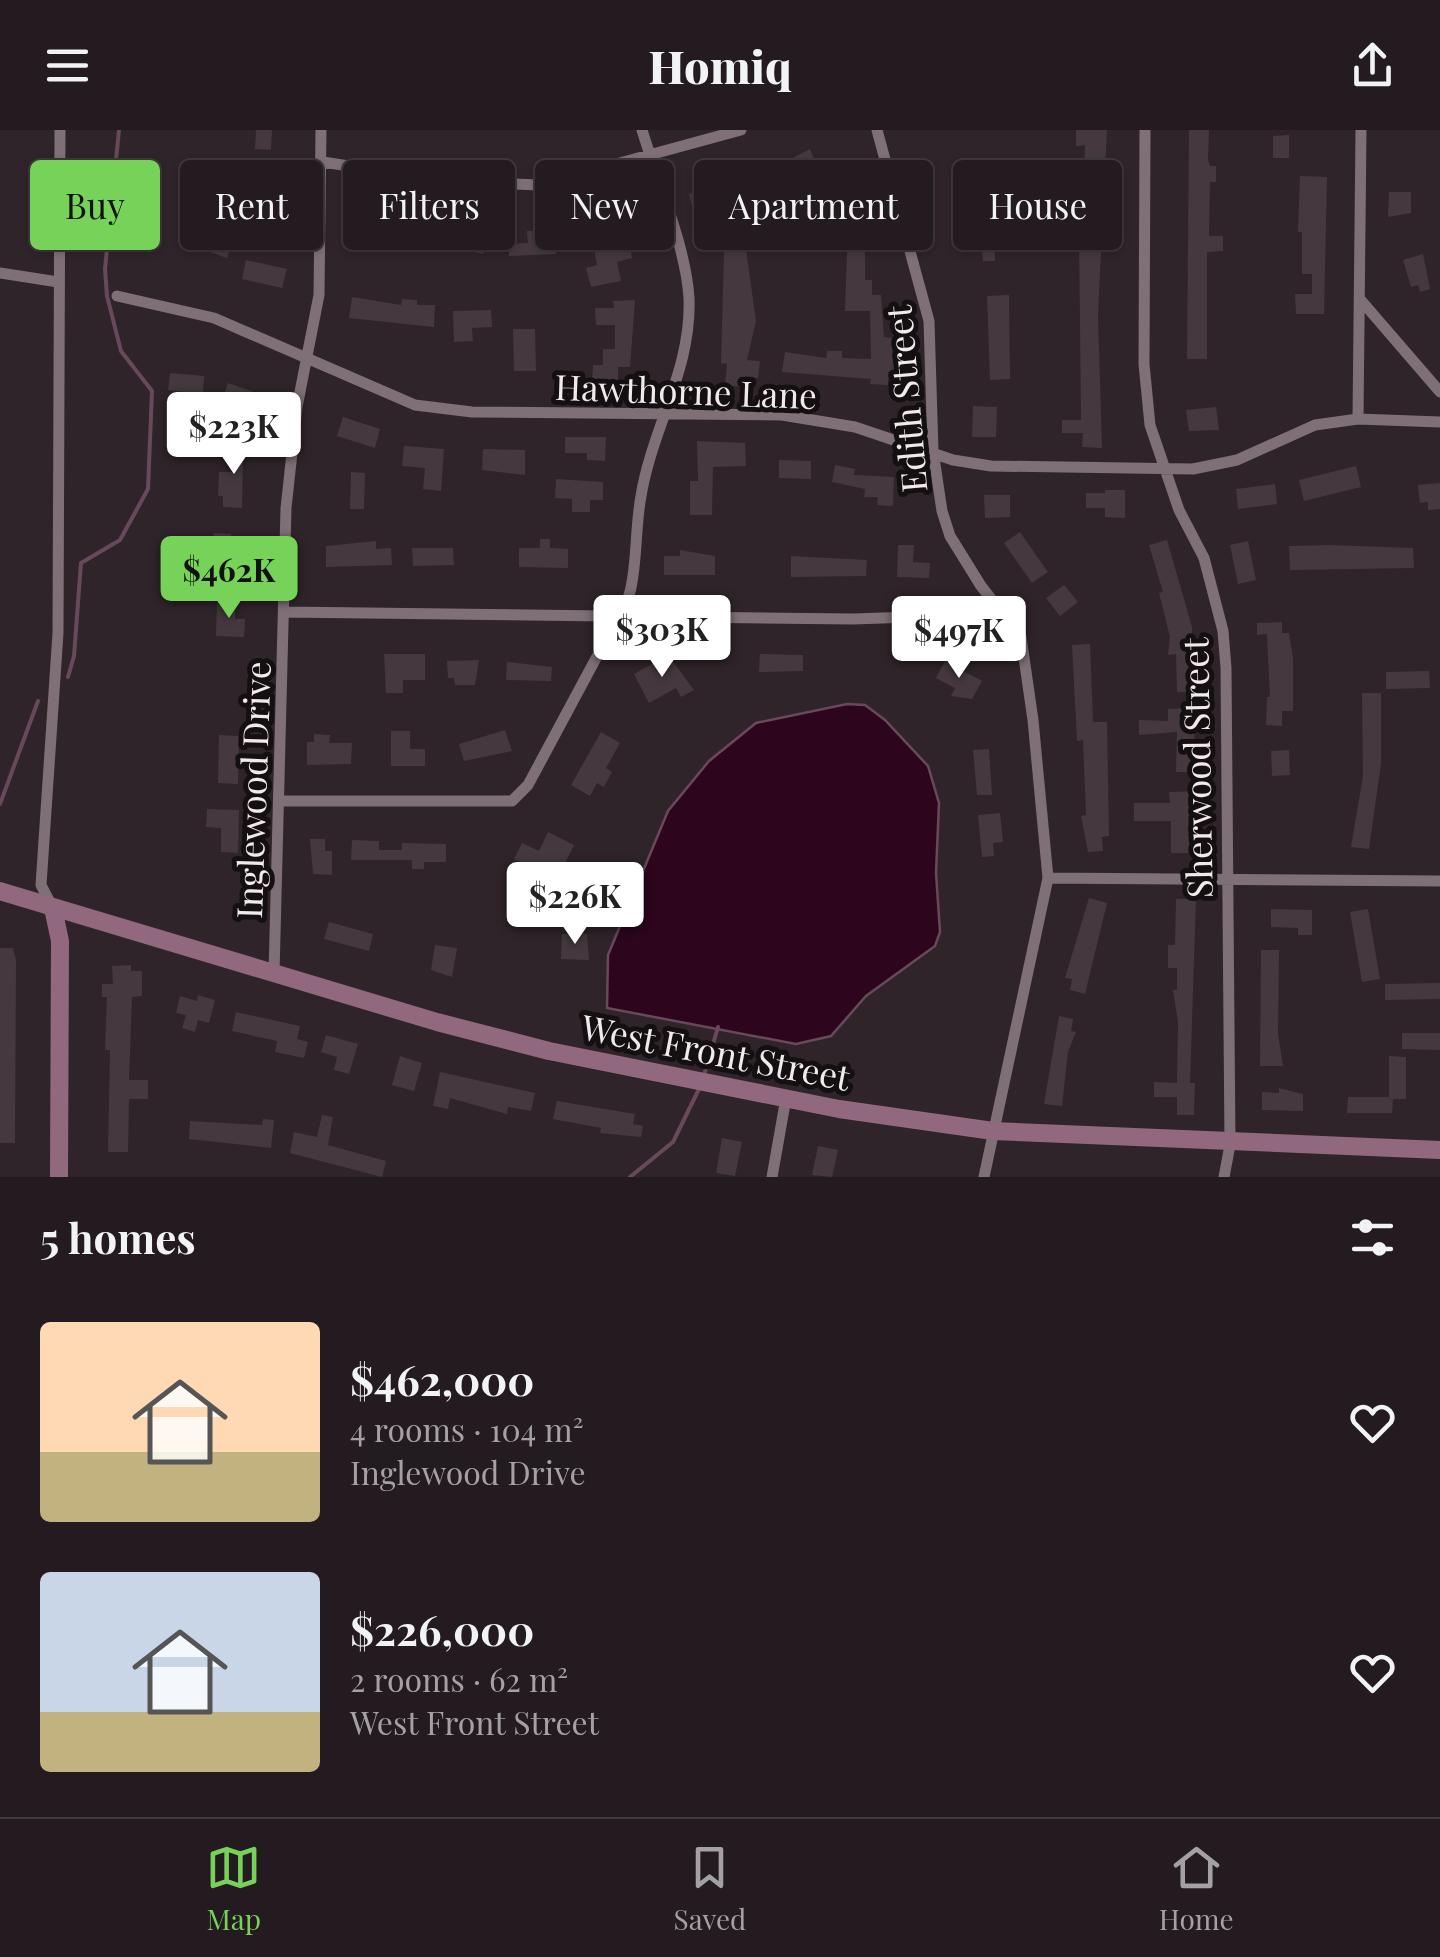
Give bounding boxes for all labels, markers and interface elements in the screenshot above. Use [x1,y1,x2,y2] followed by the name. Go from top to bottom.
[648,35,792,95] text: Homiq
[40,38,95,93] icon: menu
[1345,38,1400,93] icon: share
[30,160,160,250] chip: Buy
[180,160,323,250] chip: Rent
[343,160,515,250] chip: Filters
[535,160,674,250] chip: New
[694,160,933,250] chip: Apartment
[953,160,1122,250] chip: House
[873,303,937,494] street label: Edith Street
[554,362,818,418] street label: Hawthorne Lane
[164,392,304,477] pin: $223K
[189,403,279,446] text: $223K
[159,536,299,621] pin: $462K
[183,547,275,590] text: $462K
[592,595,732,680] pin: $303K
[889,596,1029,681] pin: $497K
[616,606,708,649] text: $303K
[914,607,1004,650] text: $497K
[1170,637,1222,899] street label: Sherwood Street
[224,660,280,920] street label: Inglewood Drive
[505,862,645,947] pin: $226K
[529,873,621,916] text: $226K
[577,1002,855,1100] street label: West Front Street
[40,1209,196,1265] text: 5 homes
[1345,1210,1400,1265] icon: filters
[350,1351,534,1407] text: $462,000
[120,1362,240,1482] icon: home
[1345,1395,1400,1450] icon: heart
[350,1407,584,1450] text: 4 rooms · 104 m²
[350,1450,586,1493] text: Inglewood Drive
[350,1601,534,1657] text: $226,000
[120,1612,240,1732] icon: home
[1345,1645,1400,1700] icon: heart
[350,1657,568,1700] text: 2 rooms · 62 m²
[350,1700,599,1743] text: West Front Street
[206,1840,261,1937] tab: Map
[674,1840,746,1937] tab: Saved
[1159,1840,1234,1937] tab: Home

